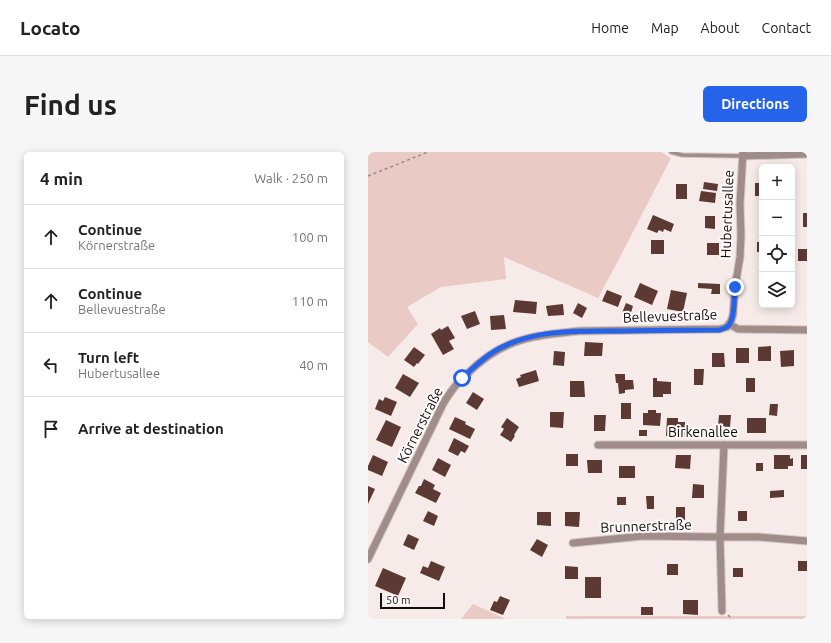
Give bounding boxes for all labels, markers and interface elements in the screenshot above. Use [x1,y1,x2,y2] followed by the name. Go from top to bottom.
[20,17,81,39] text: Locato
[591,20,629,36] text: Home
[651,20,679,36] text: Map
[701,20,740,36] text: About
[762,20,811,36] text: Contact
[703,86,807,122] button: Directions
[24,89,117,120] text: Find us
[759,164,795,308] map controls
[759,164,795,200] button: +
[40,169,83,188] text: 4 min
[717,169,737,259] street label: Hubertusallee
[254,171,328,185] text: Walk · 250 m
[759,200,795,236] button: −
[78,221,142,238] text: Continue
[40,226,62,248] icon: ahead
[292,230,328,244] text: 100 m
[759,236,795,272] button: locate
[78,238,155,252] text: Körnerstraße
[759,272,795,308] button: layers
[726,278,744,296] route end
[78,285,142,302] text: Continue
[40,290,62,312] icon: ahead
[292,294,328,308] text: 110 m
[78,302,166,316] text: Bellevuestraße
[623,306,717,326] street label: Bellevuestraße
[78,349,139,366] text: Turn left
[40,354,62,376] icon: left
[299,358,328,372] text: 40 m
[78,366,160,380] text: Hubertusallee
[453,369,471,387] route start
[394,384,446,466] street label: Körnerstraße
[40,418,62,440] icon: arrive
[78,420,224,437] text: Arrive at destination
[668,424,738,440] street label: Birkenallee
[600,516,692,536] street label: Brunnerstraße
[380,591,445,610] scale bar
[386,594,410,606] text: 50 m

